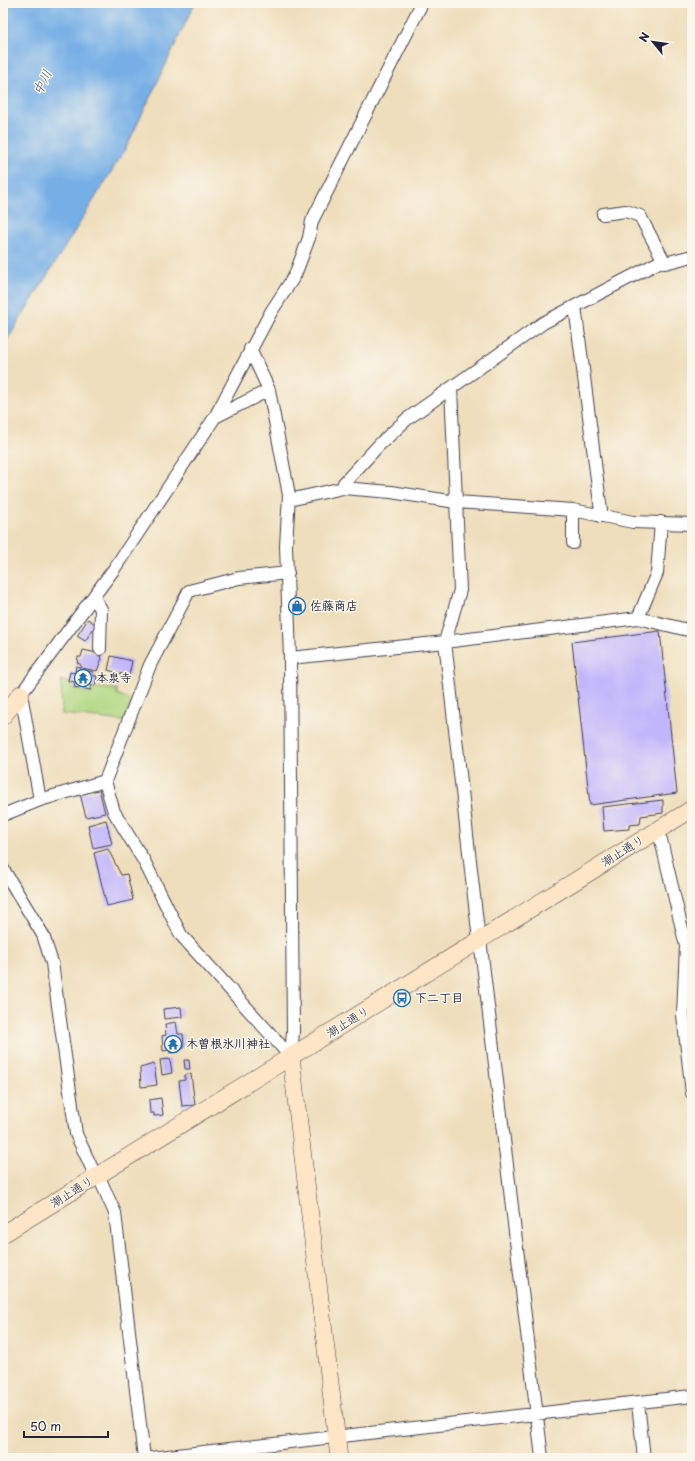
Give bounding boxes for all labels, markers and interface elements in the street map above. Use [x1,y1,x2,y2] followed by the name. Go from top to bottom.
[633,22,673,62] north arrow
[634,29,654,45] text: N
[27,66,56,98] water label: 中川
[287,596,307,616] shop icon: 佐藤商店
[310,596,358,614] place label: 佐藤商店
[73,668,93,688] temple icon: 本泉寺
[96,668,132,686] place label: 本泉寺
[597,830,648,871] street label: 潮止通り
[392,988,412,1008] bus stop icon: 下二丁目
[415,988,463,1006] place label: 下二丁目
[322,1001,373,1042] street label: 潮止通り
[163,1034,183,1054] temple icon: 木曽根氷川神社
[186,1034,270,1052] place label: 木曽根氷川神社
[46,1171,97,1212] street label: 潮止通り
[24,1413,108,1439] scale bar
[30,1417,61,1435] text: 50 m

